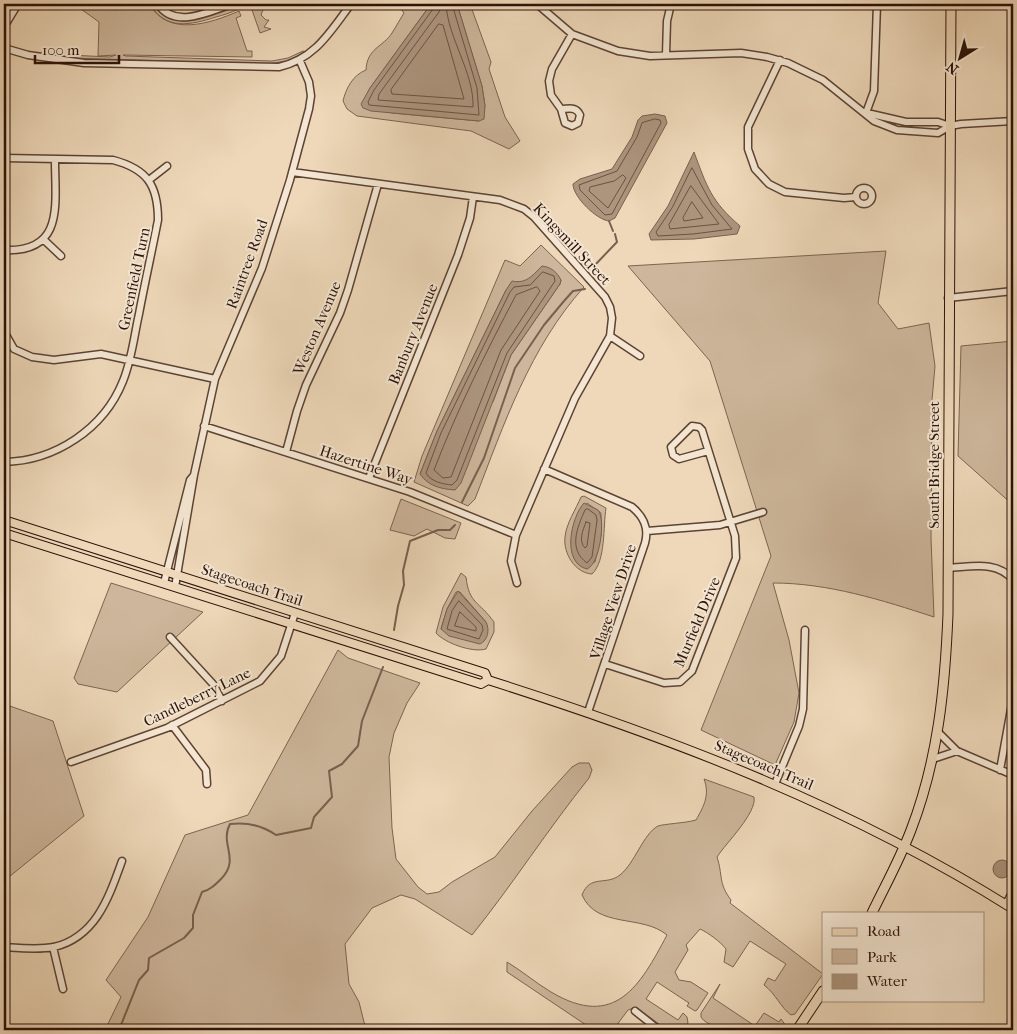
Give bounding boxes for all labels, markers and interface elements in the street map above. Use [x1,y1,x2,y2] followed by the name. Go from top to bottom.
[35,32,119,64] scale bar
[934,32,984,82] north arrow
[42,41,80,59] text: 100 m
[943,58,962,78] text: N
[529,199,615,289] street label: Kingsmill Street
[222,216,272,311] street label: Raintree Road
[114,226,154,332] street label: Greenfield Turn
[289,278,345,378] street label: Weston Avenue
[385,280,442,387] street label: Banbury Avenue
[925,401,943,529] street label: South Bridge Street
[317,441,416,489] street label: Hazertine Way
[586,541,640,663] street label: Village View Drive
[199,560,305,610] street label: Stagecoach Trail
[670,574,724,670] street label: Murfield Drive
[141,663,254,731] street label: Candleberry Lane
[712,736,816,794] street label: Stagecoach Trail
[822,912,984,1002] legend
[867,922,901,940] text: Road
[867,948,897,966] text: Park
[866,972,907,990] text: Water

